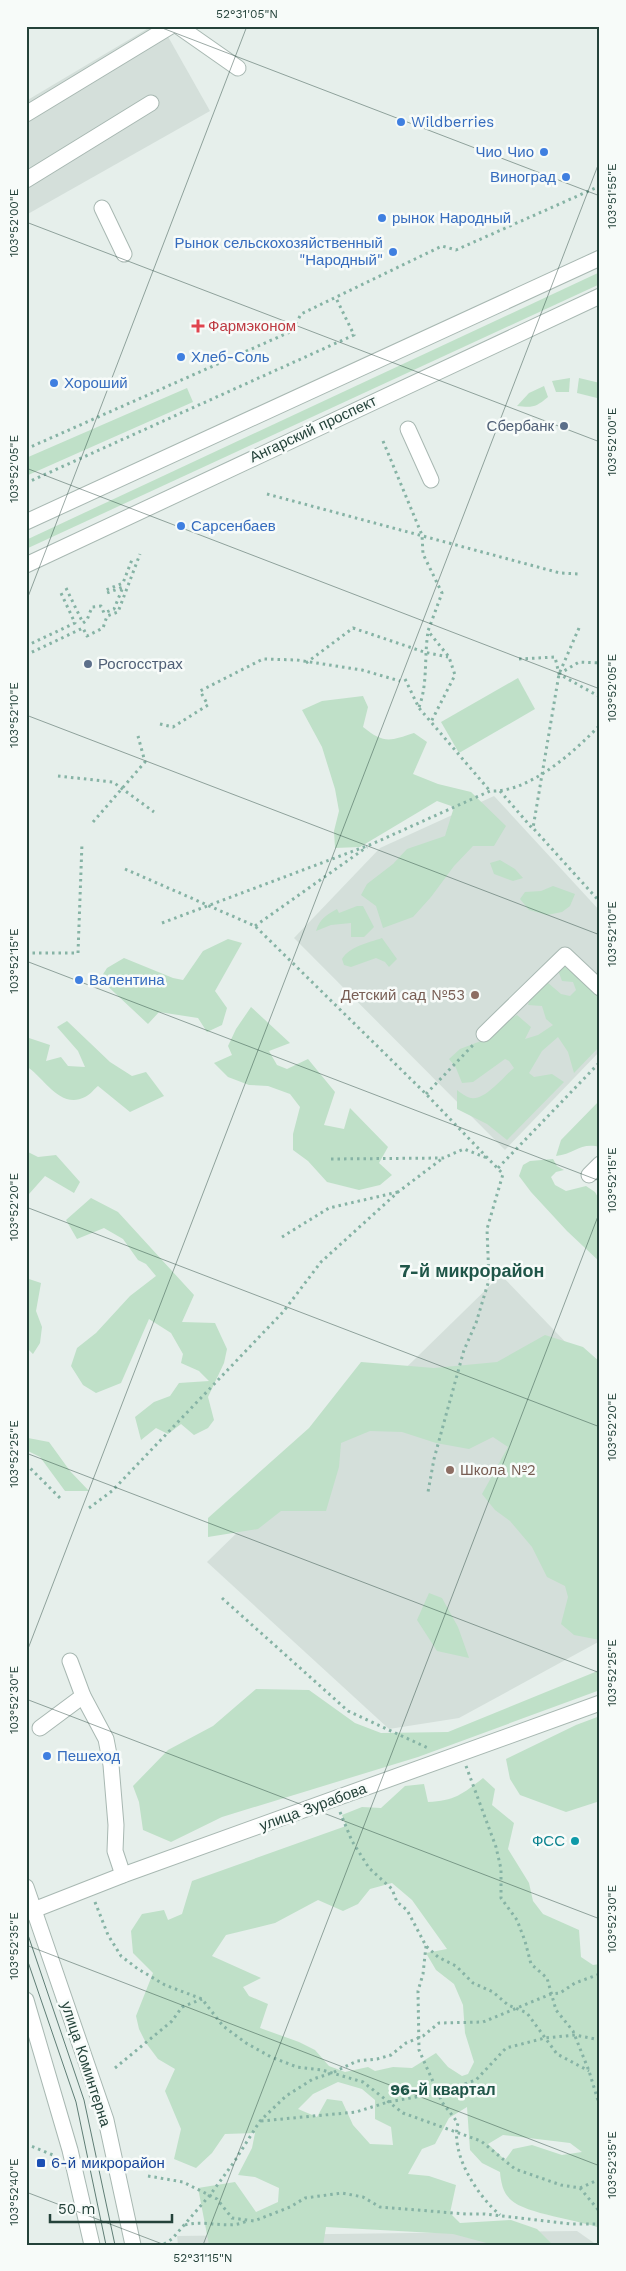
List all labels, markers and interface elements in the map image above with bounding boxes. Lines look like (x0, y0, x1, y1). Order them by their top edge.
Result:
text: 52°31'05"N (216, 7, 278, 21)
place label: Wildberries (411, 113, 494, 131)
marker: Wildberries (395, 116, 407, 128)
place label: Чио Чио (475, 143, 534, 161)
marker: Чио Чио (538, 146, 550, 158)
text: 103°51'55"E (605, 163, 619, 229)
place label: Виноград (490, 168, 556, 186)
marker: Виноград (560, 171, 572, 183)
text: 103°52'00"E (7, 188, 21, 257)
place label: рынок Народный (392, 209, 511, 227)
marker: рынок Народный (376, 212, 388, 224)
place label: Рынок сельскохозяйственный "Народный" (174, 234, 383, 269)
marker: Рынок сельскохозяйственный "Народный" (387, 246, 399, 258)
place label: Фармэконом (208, 317, 296, 335)
marker: Фармэконом (192, 320, 204, 332)
place label: Хлеб-Соль (191, 348, 270, 366)
marker: Хлеб-Соль (175, 351, 187, 363)
place label: Хороший (64, 374, 128, 392)
marker: Хороший (48, 377, 60, 389)
street label: Ангарский проспект (246, 392, 380, 466)
text: 103°52'00"E (605, 407, 619, 476)
place label: Сбербанк (487, 417, 554, 435)
marker: Сбербанк (558, 420, 570, 432)
text: 103°52'05"E (7, 435, 21, 503)
place label: Сарсенбаев (191, 517, 276, 535)
marker: Сарсенбаев (175, 520, 187, 532)
text: 103°52'05"E (605, 654, 619, 722)
place label: Росгосстрах (98, 655, 183, 673)
marker: Росгосстрах (82, 658, 94, 670)
text: 103°52'10"E (7, 682, 21, 748)
text: 103°52'10"E (605, 901, 619, 967)
text: 103°52'15"E (7, 928, 21, 994)
place label: Валентина (89, 971, 165, 989)
marker: Валентина (73, 974, 85, 986)
place label: Детский сад №53 (341, 986, 465, 1004)
marker: Детский сад №53 (469, 989, 481, 1001)
text: 103°52'15"E (605, 1147, 619, 1213)
text: 103°52'20"E (7, 1173, 21, 1241)
district label: 7-й микрорайон (400, 1260, 544, 1281)
text: 103°52'20"E (605, 1393, 619, 1461)
text: 103°52'25"E (7, 1420, 21, 1488)
place label: Школа №2 (460, 1461, 536, 1479)
marker: Школа №2 (444, 1464, 456, 1476)
text: 103°52'25"E (605, 1639, 619, 1707)
text: 103°52'30"E (7, 1666, 21, 1734)
place label: Пешеход (57, 1747, 121, 1765)
marker: Пешеход (41, 1750, 53, 1762)
street label: улица Зурабова (257, 1779, 370, 1835)
place label: ФСС (532, 1832, 565, 1850)
marker: ФСС (569, 1835, 581, 1847)
text: 103°52'30"E (605, 1885, 619, 1953)
text: 103°52'35"E (7, 1912, 21, 1980)
street label: улица Коминтерна (57, 1999, 115, 2129)
district label: 96-й квартал (390, 2080, 496, 2099)
text: 103°52'35"E (605, 2131, 619, 2199)
place label: 6-й микрорайон (51, 2154, 165, 2172)
marker: 6-й микрорайон (35, 2157, 47, 2169)
text: 103°52'40"E (7, 2158, 21, 2226)
scale bar (50, 2191, 172, 2223)
text: 50 m (58, 2200, 95, 2218)
text: 52°31'15"N (173, 2251, 233, 2265)

